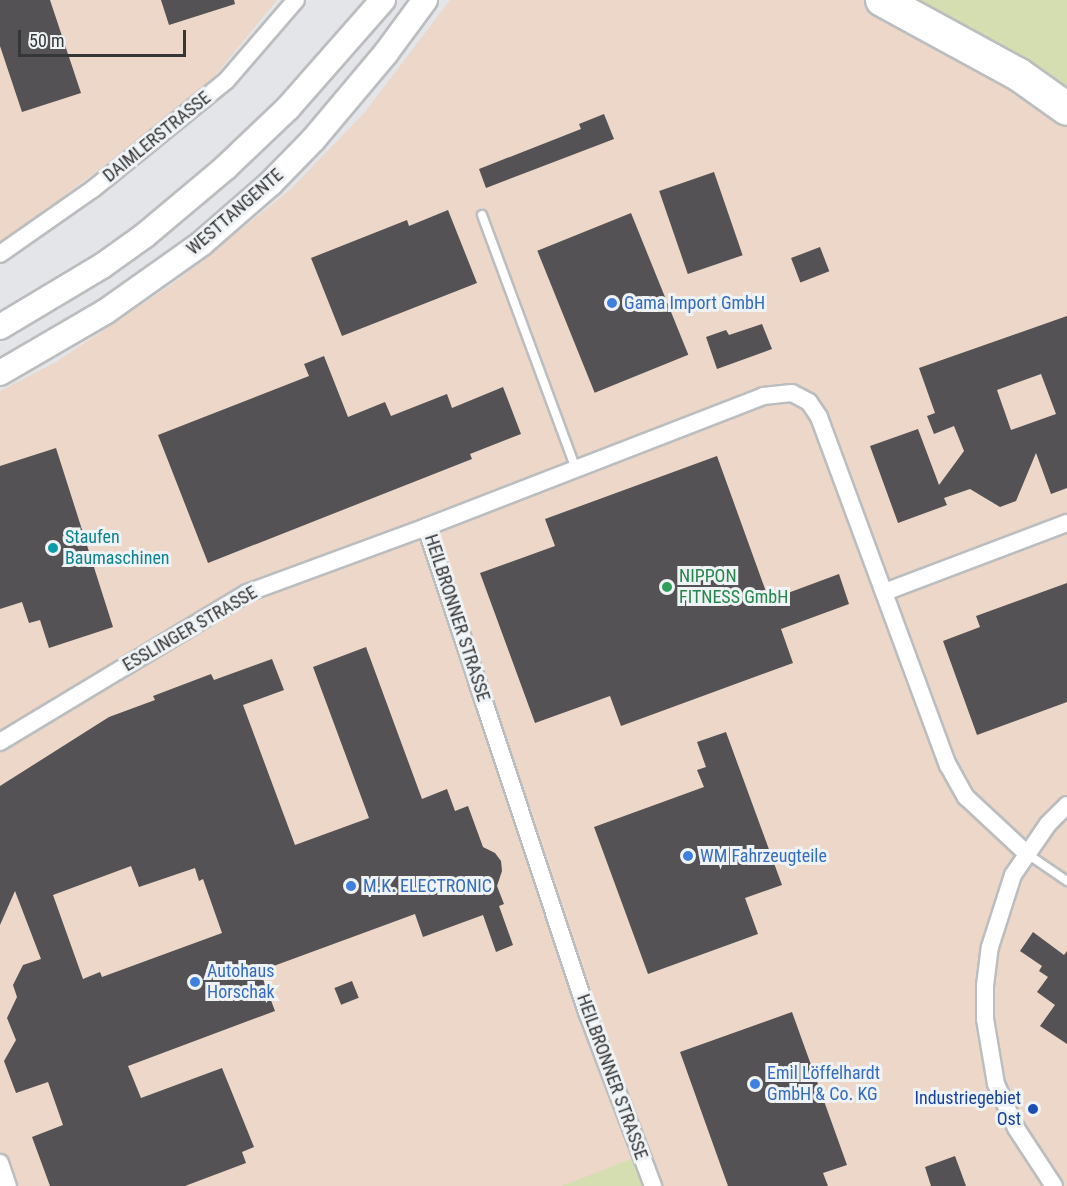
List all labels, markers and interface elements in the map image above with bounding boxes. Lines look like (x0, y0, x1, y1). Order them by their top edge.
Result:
scale bar (21, 18, 189, 56)
text: 50 m (29, 30, 64, 51)
street label: DAIMLERSTRASSE (99, 87, 215, 187)
street label: WESTTANGENTE (182, 164, 288, 260)
place label: Gama Import GmbH (624, 292, 765, 314)
marker: Gama Import GmbH (605, 296, 619, 310)
place label: Staufen Baumaschinen (65, 527, 170, 570)
street label: HEILBRONNER STRASSE (420, 532, 494, 704)
marker: Staufen Baumaschinen (46, 541, 60, 555)
place label: NIPPON FITNESS GmbH (679, 566, 788, 608)
marker: NIPPON FITNESS GmbH (660, 580, 674, 594)
street label: ESSLINGER STRASSE (119, 582, 261, 676)
place label: WM Fahrzeugteile (700, 845, 827, 867)
marker: WM Fahrzeugteile (681, 849, 695, 863)
place label: M.K. ELECTRONIC (363, 875, 492, 897)
marker: M.K. ELECTRONIC (344, 879, 358, 893)
place label: Autohaus Horschak (207, 961, 275, 1004)
marker: Autohaus Horschak (188, 975, 202, 989)
street label: HEILBRONNER STRASSE (572, 991, 652, 1163)
place label: Emil Löffelhardt GmbH & Co. KG (767, 1063, 880, 1106)
marker: Emil Löffelhardt GmbH & Co. KG (748, 1077, 762, 1091)
place label: Industriegebiet Ost (914, 1088, 1021, 1130)
marker: Industriegebiet Ost (1026, 1102, 1040, 1116)

